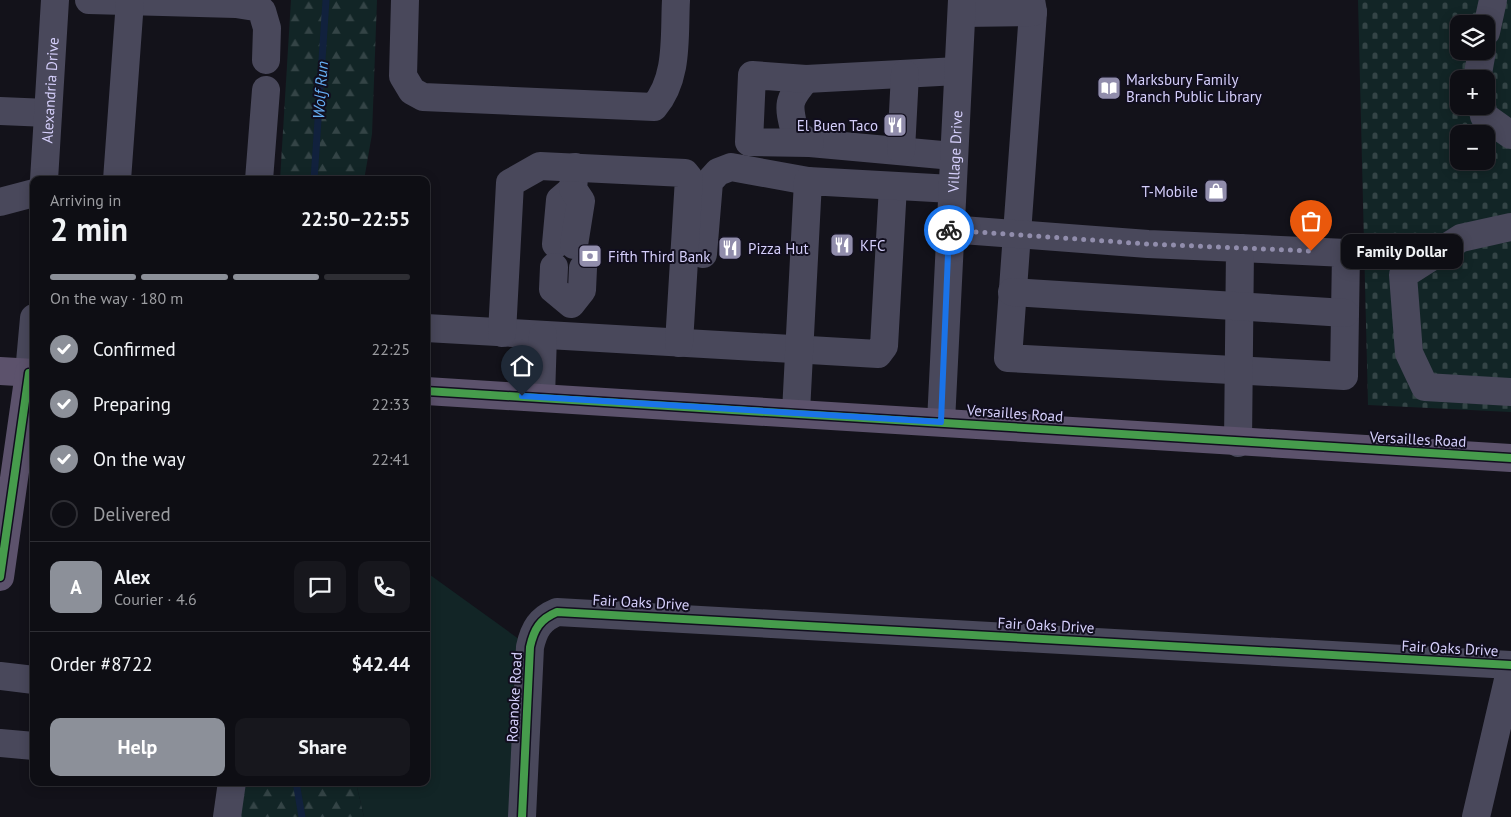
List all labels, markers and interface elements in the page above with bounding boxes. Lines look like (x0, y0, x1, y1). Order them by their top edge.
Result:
map controls (1450, 15, 1495, 170)
button: layers (1450, 15, 1495, 60)
street label: Alexandria Drive (37, 37, 62, 144)
water label: Wolf Run (308, 60, 332, 120)
place label: Marksbury Family Branch Public Library (1126, 70, 1262, 106)
button: + (1450, 70, 1495, 115)
library icon: Marksbury Family Branch Public Library (1096, 75, 1122, 101)
street label: Village Drive (943, 110, 966, 194)
restaurant icon: El Buen Taco (882, 112, 908, 138)
place label: El Buen Taco (797, 116, 878, 135)
button: − (1450, 125, 1495, 170)
shop icon: T-Mobile (1203, 178, 1229, 204)
place label: T-Mobile (1142, 182, 1198, 201)
text: Arriving in (50, 190, 121, 210)
pin (1290, 200, 1332, 251)
courier (924, 205, 974, 255)
text: 22:50–22:55 (301, 207, 410, 231)
icon: bag (1297, 207, 1325, 235)
text: 2 min (50, 208, 128, 250)
icon: bike (935, 216, 963, 244)
restaurant icon: KFC (829, 232, 855, 258)
callout: Family Dollar (1341, 234, 1464, 268)
restaurant icon: Pizza Hut (717, 235, 743, 261)
place label: KFC (860, 236, 885, 255)
place label: Pizza Hut (748, 239, 809, 258)
text: Family Dollar (1357, 241, 1447, 261)
bank icon: Fifth Third Bank (577, 243, 603, 269)
place label: Fifth Third Bank (608, 247, 711, 266)
text: On the way · 180 m (50, 288, 183, 308)
icon: check (50, 335, 78, 363)
text: Confirmed (93, 337, 176, 361)
text: 22:25 (372, 339, 410, 359)
pin (501, 345, 543, 396)
icon: home (508, 352, 536, 380)
icon: check (50, 390, 78, 418)
text: Preparing (93, 392, 171, 416)
text: 22:33 (372, 394, 410, 414)
street label: Versailles Road (965, 400, 1064, 426)
street label: Versailles Road (1368, 427, 1467, 451)
icon: check (50, 445, 78, 473)
text: On the way (93, 447, 185, 471)
text: 22:41 (372, 449, 410, 469)
text: Delivered (93, 502, 171, 526)
button: chat (294, 561, 346, 613)
button: phone (358, 561, 410, 613)
text: Alex (114, 565, 150, 589)
text: A (70, 575, 82, 599)
text: Courier · 4.6 (114, 589, 197, 609)
street label: Fair Oaks Drive (592, 590, 690, 614)
street label: Fair Oaks Drive (997, 613, 1095, 637)
street label: Fair Oaks Drive (1401, 636, 1499, 660)
street label: Roanoke Road (502, 651, 526, 743)
text: Order #8722 (50, 652, 153, 676)
text: $42.44 (351, 652, 410, 676)
button: Help (50, 718, 225, 776)
button: Share (235, 718, 410, 776)

